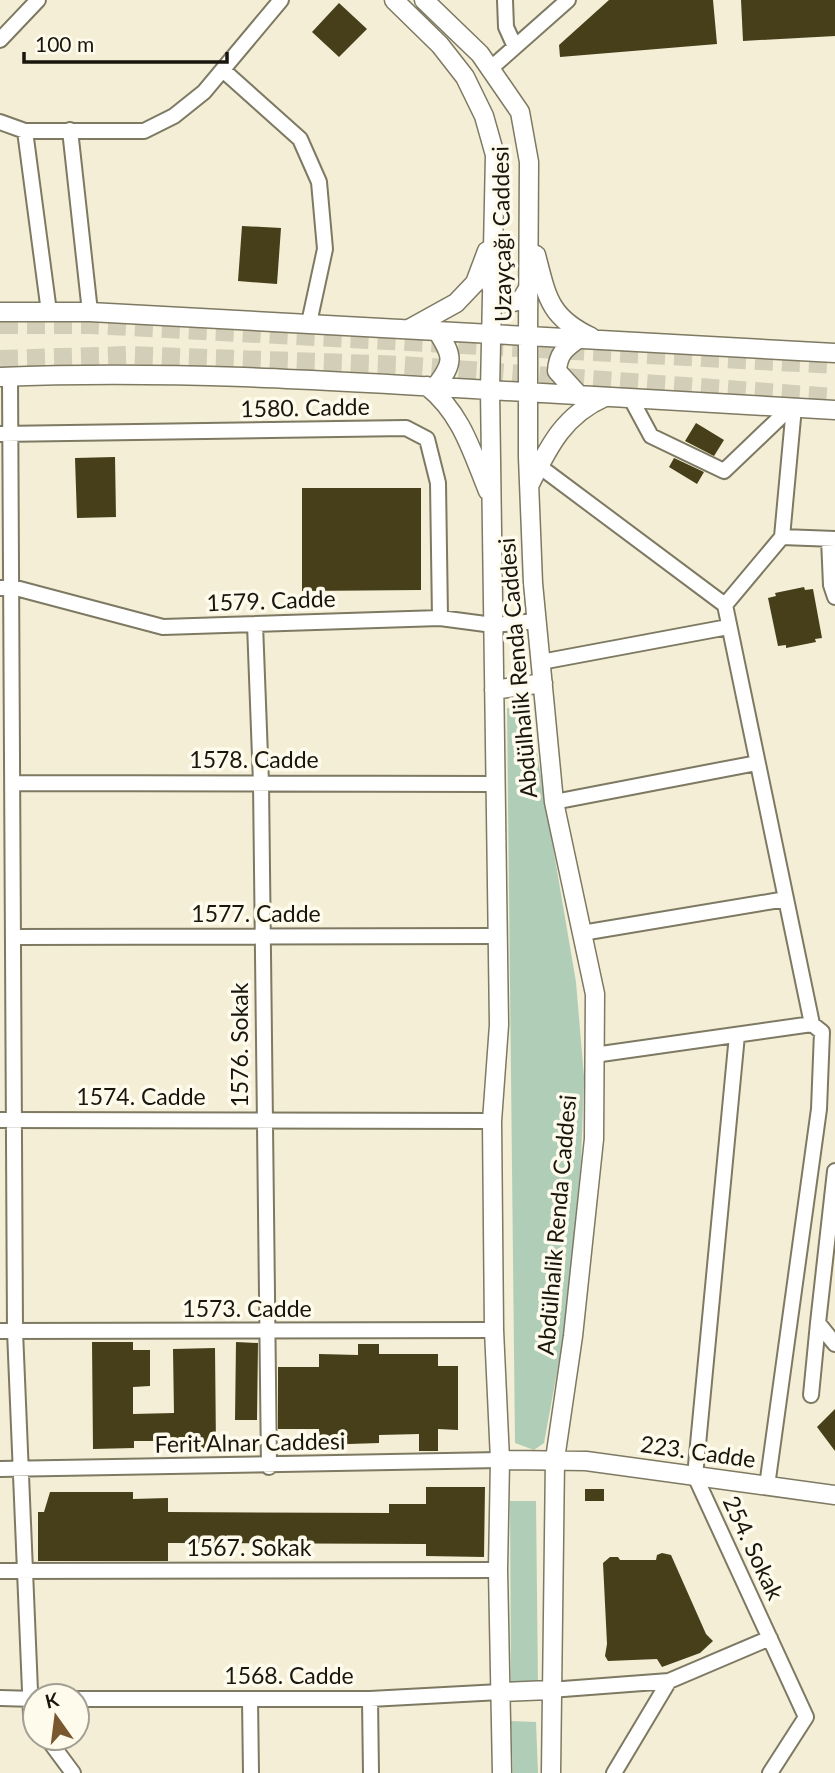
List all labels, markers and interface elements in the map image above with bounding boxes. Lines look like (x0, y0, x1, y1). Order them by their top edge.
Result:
scale bar (24, 21, 228, 65)
text: 100 m (35, 31, 94, 56)
street label: Uzayçağı Caddesi (485, 146, 517, 322)
street label: 1580. Cadde (240, 392, 370, 422)
street label: Abdülhalik Renda Caddesi (492, 537, 542, 799)
street label: 1579. Cadde (206, 584, 336, 616)
street label: 1578. Cadde (189, 745, 319, 773)
street label: 1577. Cadde (191, 899, 321, 927)
street label: 1576. Sokak (225, 982, 253, 1107)
street label: 1574. Cadde (76, 1082, 206, 1110)
street label: Abdülhalik Renda Caddesi (531, 1094, 581, 1356)
street label: 1573. Cadde (182, 1294, 312, 1322)
street label: Ferit Alnar Caddesi (154, 1426, 346, 1458)
street label: 223. Cadde (639, 1429, 758, 1473)
street label: 254. Sokak (718, 1491, 790, 1604)
street label: 1567. Sokak (187, 1533, 312, 1561)
street label: 1568. Cadde (224, 1661, 354, 1689)
north arrow (21, 1682, 91, 1752)
text: K (43, 1687, 62, 1713)

